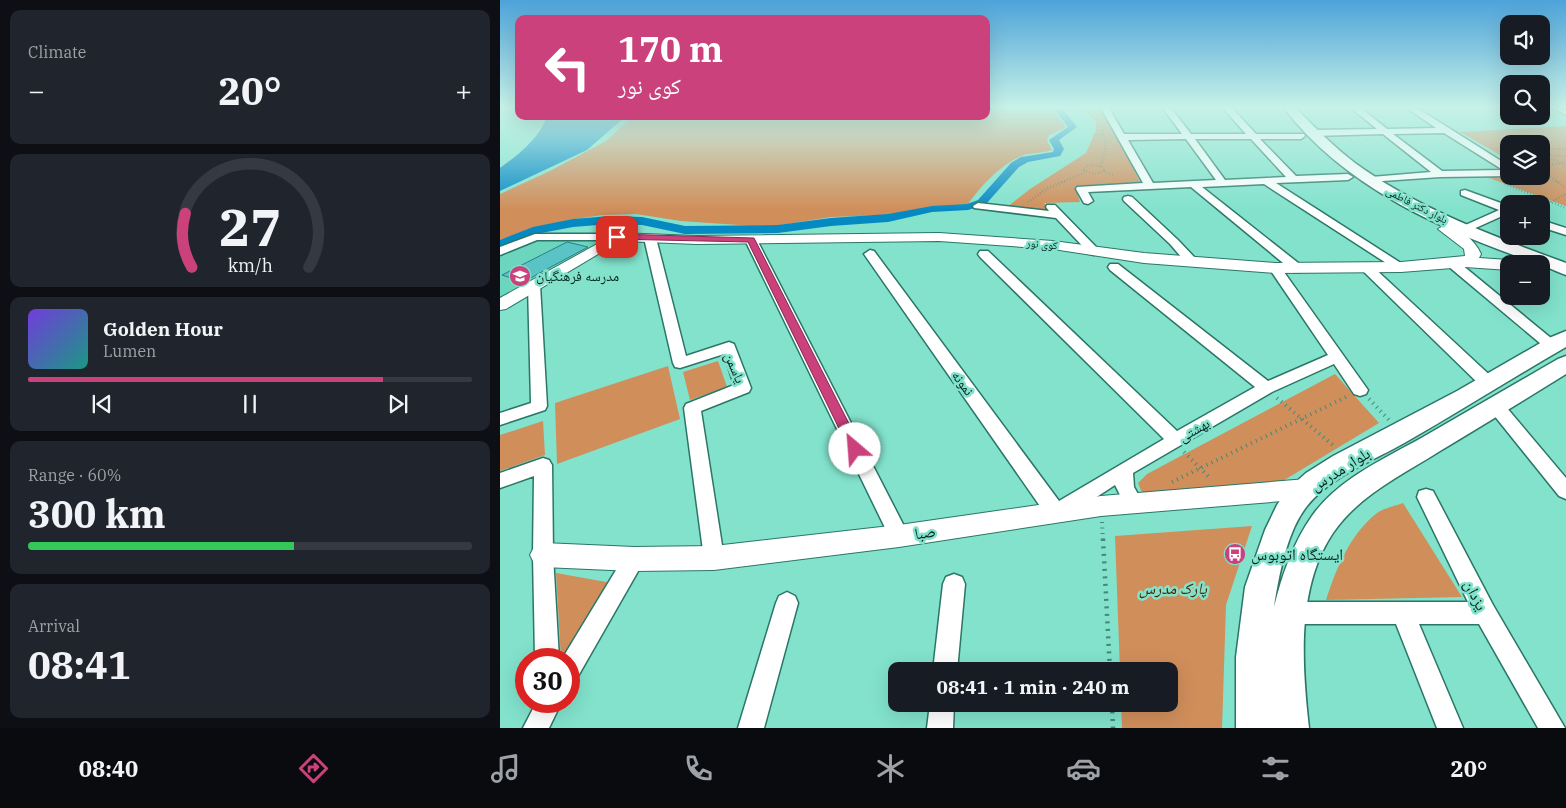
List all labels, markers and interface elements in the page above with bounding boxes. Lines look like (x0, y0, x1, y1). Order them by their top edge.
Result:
map controls (1500, 15, 1550, 305)
button: sound (1500, 15, 1550, 65)
text: 170 m (618, 26, 723, 72)
icon: left (535, 35, 600, 100)
text: Climate (28, 42, 86, 62)
text: 20° (218, 66, 282, 115)
text: کوی نور (618, 71, 681, 100)
text: − (28, 72, 45, 109)
text: + (455, 72, 472, 109)
button: search (1500, 75, 1550, 125)
button: layers (1500, 135, 1550, 185)
street label: بلوار دکتر فاطمی (1384, 184, 1450, 226)
text: 27 (219, 193, 281, 260)
button: + (1500, 195, 1550, 245)
pin (596, 216, 638, 258)
icon: arrive (603, 223, 631, 251)
street label: کوی نور (1025, 236, 1059, 252)
text: km/h (227, 254, 273, 277)
button: − (1500, 255, 1550, 305)
school or university icon: مدرسه فرهنگیان (508, 264, 532, 288)
place label: مدرسه فرهنگیان (536, 267, 619, 285)
text: Golden Hour (103, 317, 223, 341)
text: Lumen (103, 341, 156, 361)
street label: یاسمن (721, 350, 750, 386)
street label: نمونه (948, 367, 978, 399)
icon: previous (88, 390, 116, 418)
icon: pause (236, 390, 264, 418)
icon: next (384, 390, 412, 418)
street label: بهشتی (1175, 414, 1213, 446)
position arrow (828, 422, 880, 474)
street label: بلوار مدرس (1306, 443, 1374, 496)
text: Range · 60% (28, 465, 121, 485)
text: 300 km (28, 489, 166, 538)
street label: صبا (913, 520, 937, 544)
bus stop icon: ایستگاه اتوبوس (1223, 542, 1247, 566)
place label: ایستگاه اتوبوس (1251, 544, 1343, 565)
street label: یزدان (1459, 576, 1492, 614)
park label: پارک مدرس (1139, 578, 1207, 599)
text: Arrival (28, 616, 80, 636)
text: 08:41 (28, 640, 131, 689)
speed limit sign: 30 (515, 648, 580, 713)
text: 08:41 · 1 min · 240 m (937, 675, 1129, 699)
icon: directions (296, 751, 331, 786)
icon: music (488, 751, 523, 786)
icon: phone (681, 751, 716, 786)
icon: climate (873, 751, 908, 786)
icon: car (1066, 751, 1101, 786)
icon: filters (1258, 751, 1293, 786)
text: 08:40 (79, 754, 138, 783)
text: 20° (1450, 754, 1487, 783)

